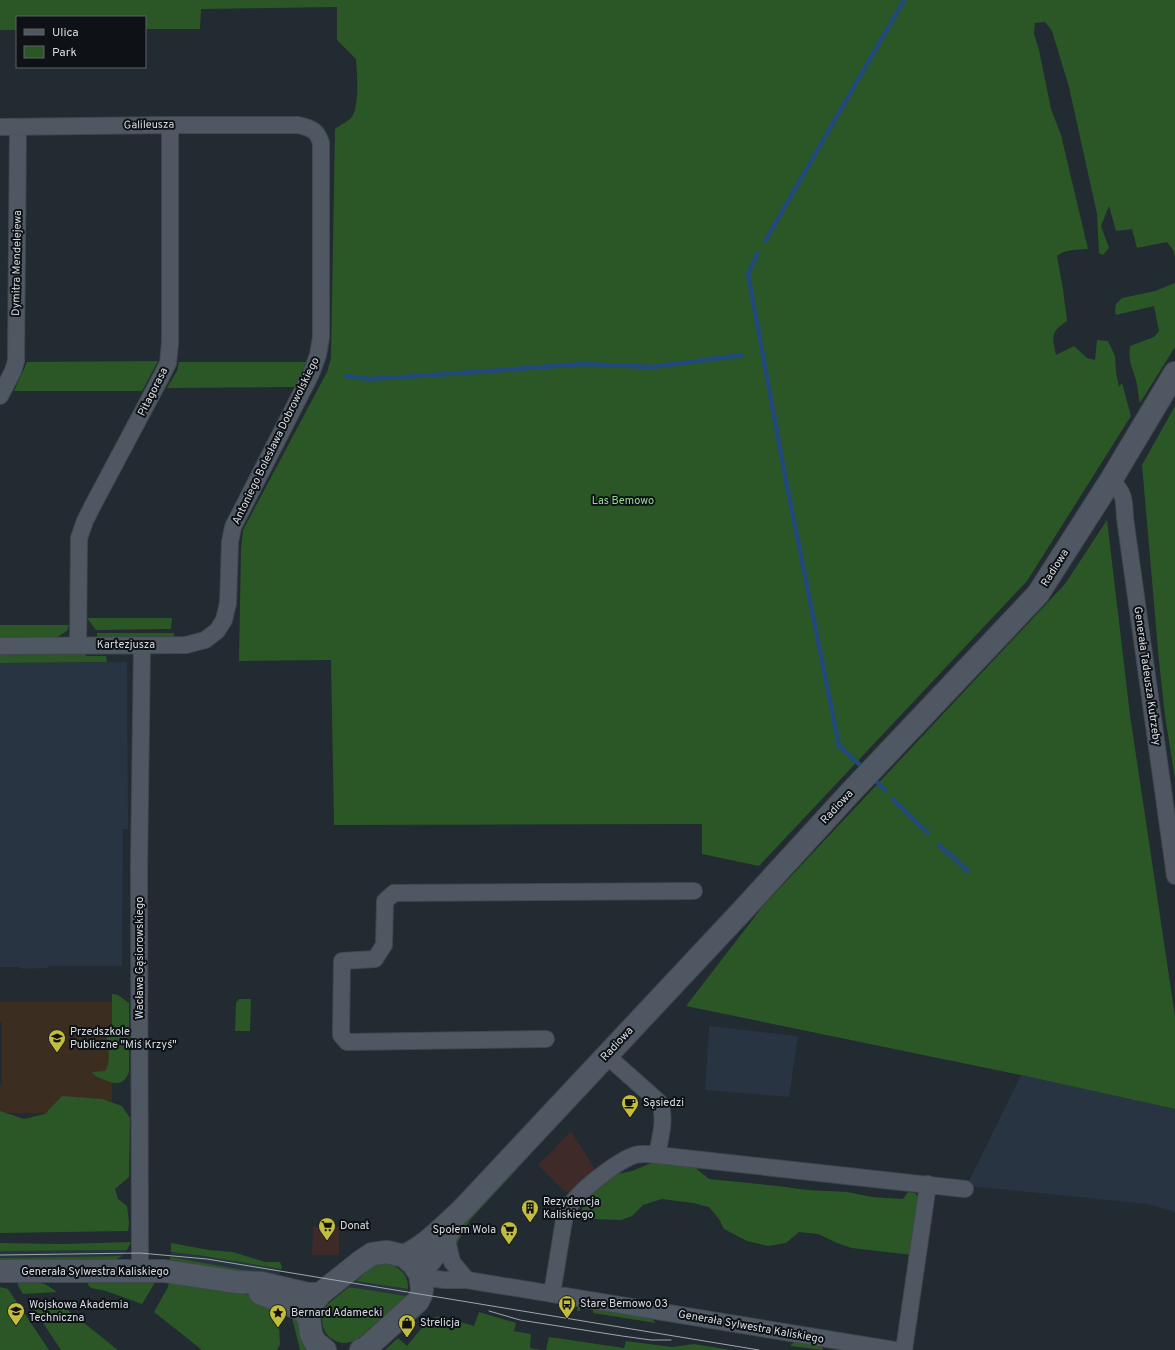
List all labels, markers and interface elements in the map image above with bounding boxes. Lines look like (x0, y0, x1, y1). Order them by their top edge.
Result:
legend (16, 16, 146, 68)
text: Ulica (52, 25, 79, 41)
text: Park (52, 45, 77, 61)
street label: Galileusza (124, 118, 175, 132)
street label: Dymitra Mendelejewa (9, 210, 25, 316)
street label: Antoniego Bolesława Dobrowolskiego (229, 355, 323, 527)
street label: Pitagorasa (135, 365, 171, 419)
park label: Las Bemowo (592, 494, 654, 508)
street label: Radiowa (1038, 546, 1072, 589)
street label: Generała Tadeusza Kutrzeby (1130, 606, 1164, 747)
street label: Kartezjusza (97, 638, 155, 652)
street label: Radiowa (818, 787, 856, 827)
street label: Wacława Gąsiorowskiego (133, 897, 147, 1019)
street label: Radiowa (598, 1024, 636, 1064)
place label: Przedszkole Publiczne "Miś Krzyś" (70, 1025, 177, 1052)
school or university icon: Przedszkole Publiczne "Miś Krzyś" (47, 1028, 67, 1053)
cafe icon: Sąsiedzi (620, 1093, 640, 1118)
place label: Sąsiedzi (643, 1096, 684, 1110)
place label: Rezydencja Kaliskiego (543, 1195, 600, 1222)
building icon: Rezydencja Kaliskiego (520, 1198, 540, 1223)
supermarket icon: Donat (317, 1216, 337, 1241)
place label: Donat (340, 1219, 370, 1233)
supermarket icon: Społem Wola (499, 1220, 519, 1245)
place label: Społem Wola (432, 1223, 496, 1237)
street label: Generała Sylwestra Kaliskiego (21, 1265, 169, 1279)
bus stop icon: Stare Bemowo 03 (557, 1294, 577, 1319)
place label: Stare Bemowo 03 (580, 1297, 668, 1311)
place label: Wojskowa Akademia Techniczna (29, 1298, 129, 1325)
school or university icon: Wojskowa Akademia Techniczna (6, 1301, 26, 1326)
place icon: Bernard Adamecki (268, 1303, 288, 1328)
place label: Bernard Adamecki (291, 1306, 382, 1320)
street label: Generała Sylwestra Kaliskiego (677, 1307, 825, 1347)
shop icon: Strelicja (397, 1313, 417, 1338)
place label: Strelicja (420, 1316, 460, 1330)

